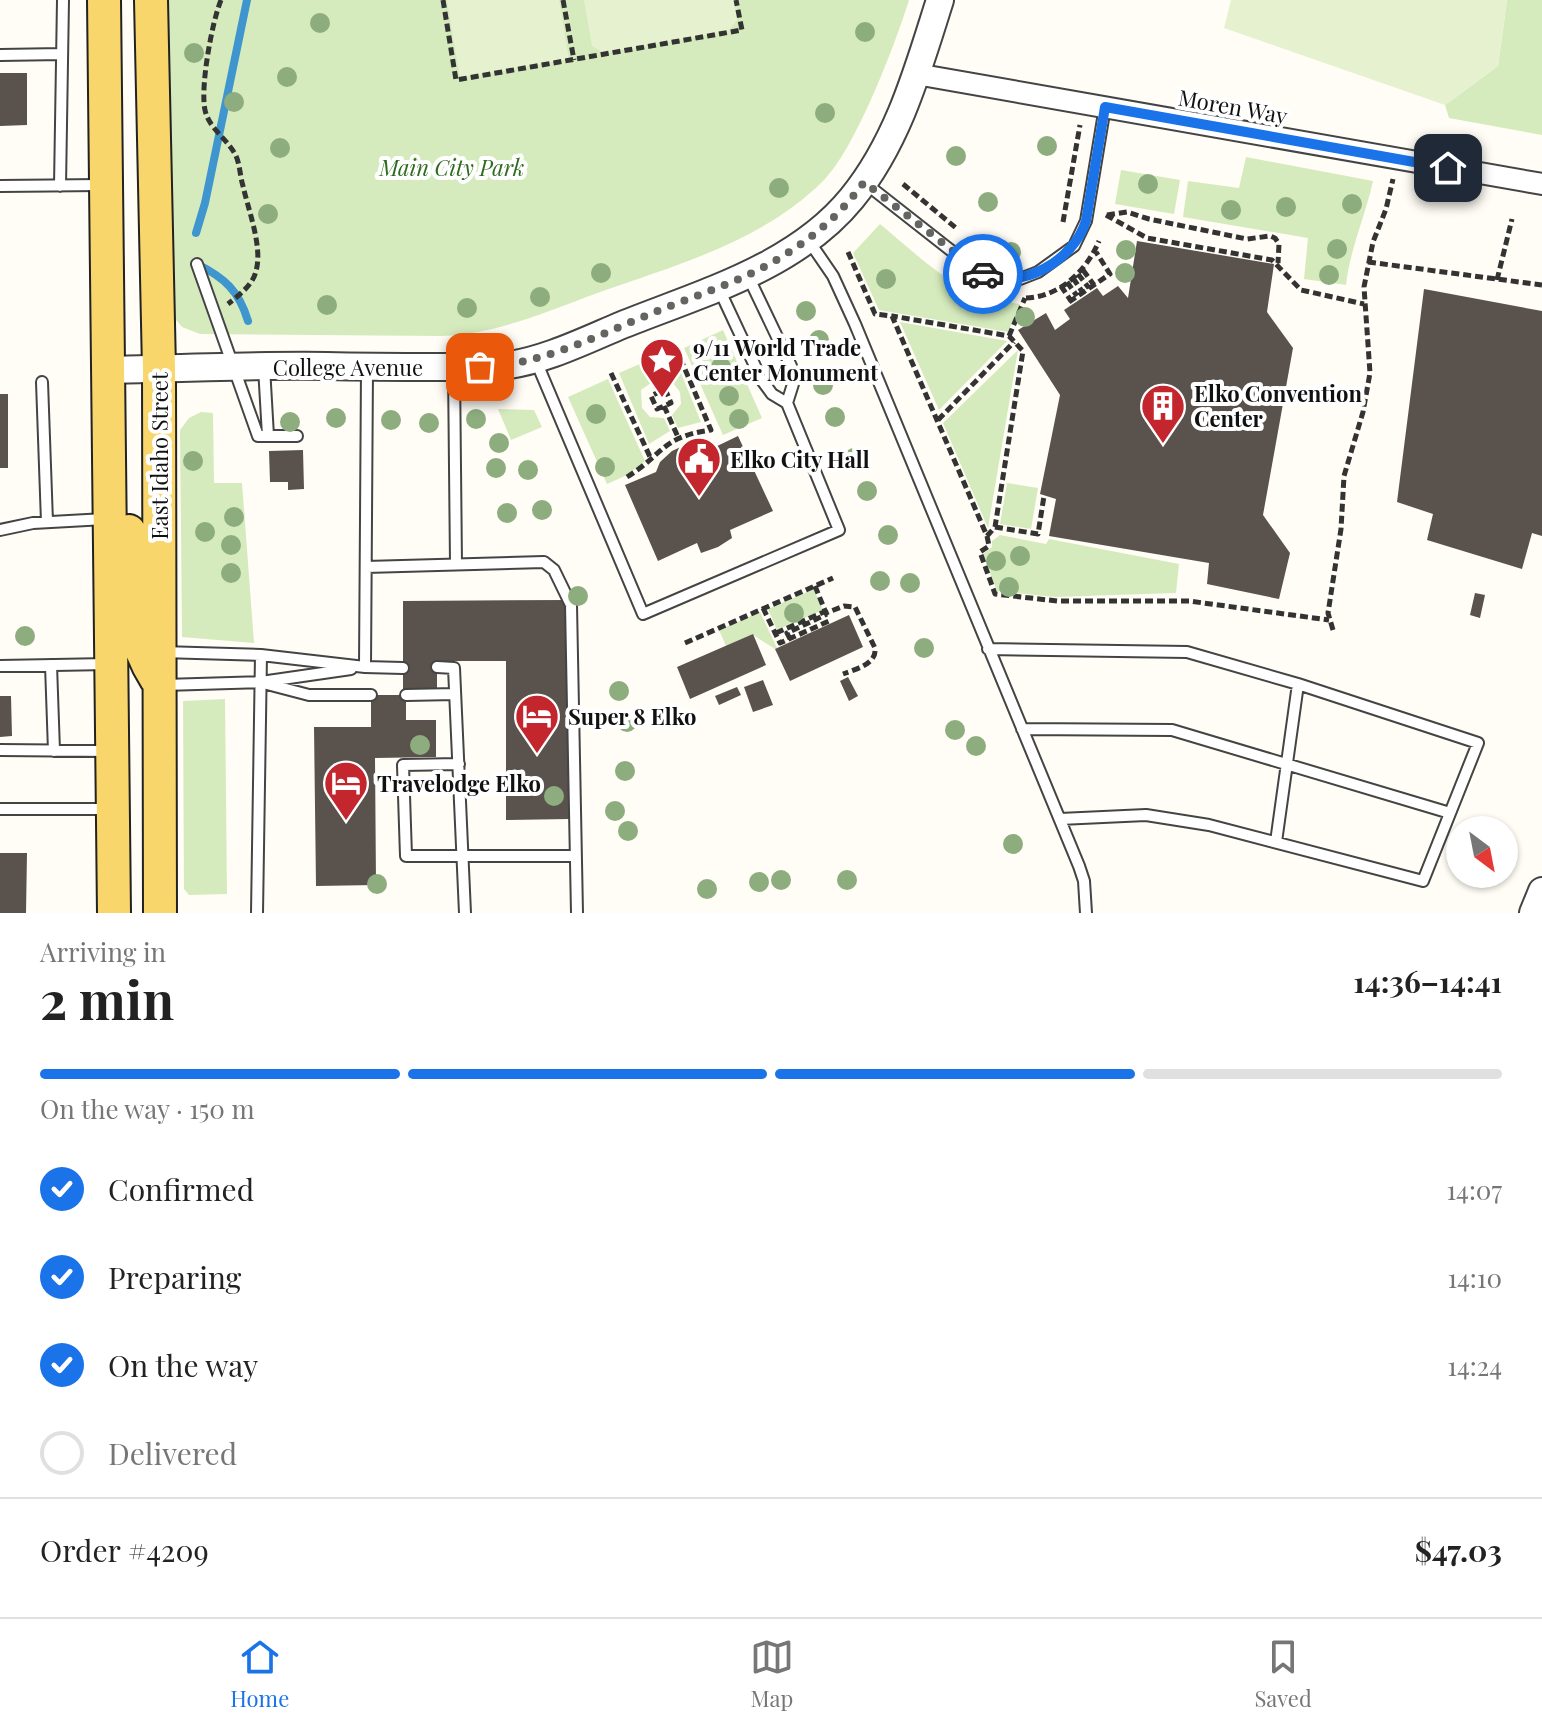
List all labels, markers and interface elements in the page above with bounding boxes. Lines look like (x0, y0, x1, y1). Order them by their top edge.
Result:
street label: Moren Way (1176, 82, 1290, 130)
pin (1414, 134, 1482, 202)
icon: home (1426, 146, 1470, 190)
park label: Main City Park (379, 152, 524, 182)
courier (943, 234, 1023, 314)
icon: car (961, 252, 1005, 296)
place label: 9/11 World Trade Center Monument (693, 332, 878, 387)
pin (446, 333, 514, 401)
place icon: 9/11 World Trade Center Monument (638, 336, 686, 399)
icon: bag (458, 345, 502, 389)
street label: College Avenue (273, 352, 423, 382)
street label: East Idaho Street (144, 371, 174, 540)
place label: Elko Convention Center (1194, 378, 1362, 433)
building icon: Elko Convention Center (1139, 382, 1187, 445)
public building icon: Elko City Hall (675, 435, 723, 498)
place label: Elko City Hall (730, 444, 870, 474)
hotel icon: Super 8 Elko (513, 692, 561, 755)
place label: Super 8 Elko (568, 701, 696, 731)
hotel icon: Travelodge Elko (322, 759, 370, 822)
place label: Travelodge Elko (377, 768, 541, 798)
north arrow (1446, 816, 1518, 888)
map controls (1446, 816, 1518, 888)
text: Arriving in (40, 934, 166, 969)
text: 14:36–14:41 (1353, 961, 1502, 1001)
text: 2 min (40, 964, 174, 1033)
text: On the way · 150 m (40, 1091, 255, 1126)
icon: check (40, 1167, 84, 1211)
text: Confirmed (108, 1169, 254, 1209)
text: 14:07 (1446, 1172, 1502, 1207)
icon: check (40, 1255, 84, 1299)
text: Preparing (108, 1257, 241, 1297)
text: 14:10 (1447, 1260, 1502, 1295)
icon: check (40, 1343, 84, 1387)
text: On the way (108, 1345, 258, 1385)
text: 14:24 (1447, 1348, 1502, 1383)
text: Delivered (108, 1433, 237, 1473)
text: Order #4209 (40, 1530, 209, 1570)
text: $47.03 (1415, 1530, 1502, 1570)
tab: Home (230, 1635, 289, 1713)
tab: Map (750, 1635, 794, 1713)
tab: Saved (1254, 1635, 1312, 1713)

